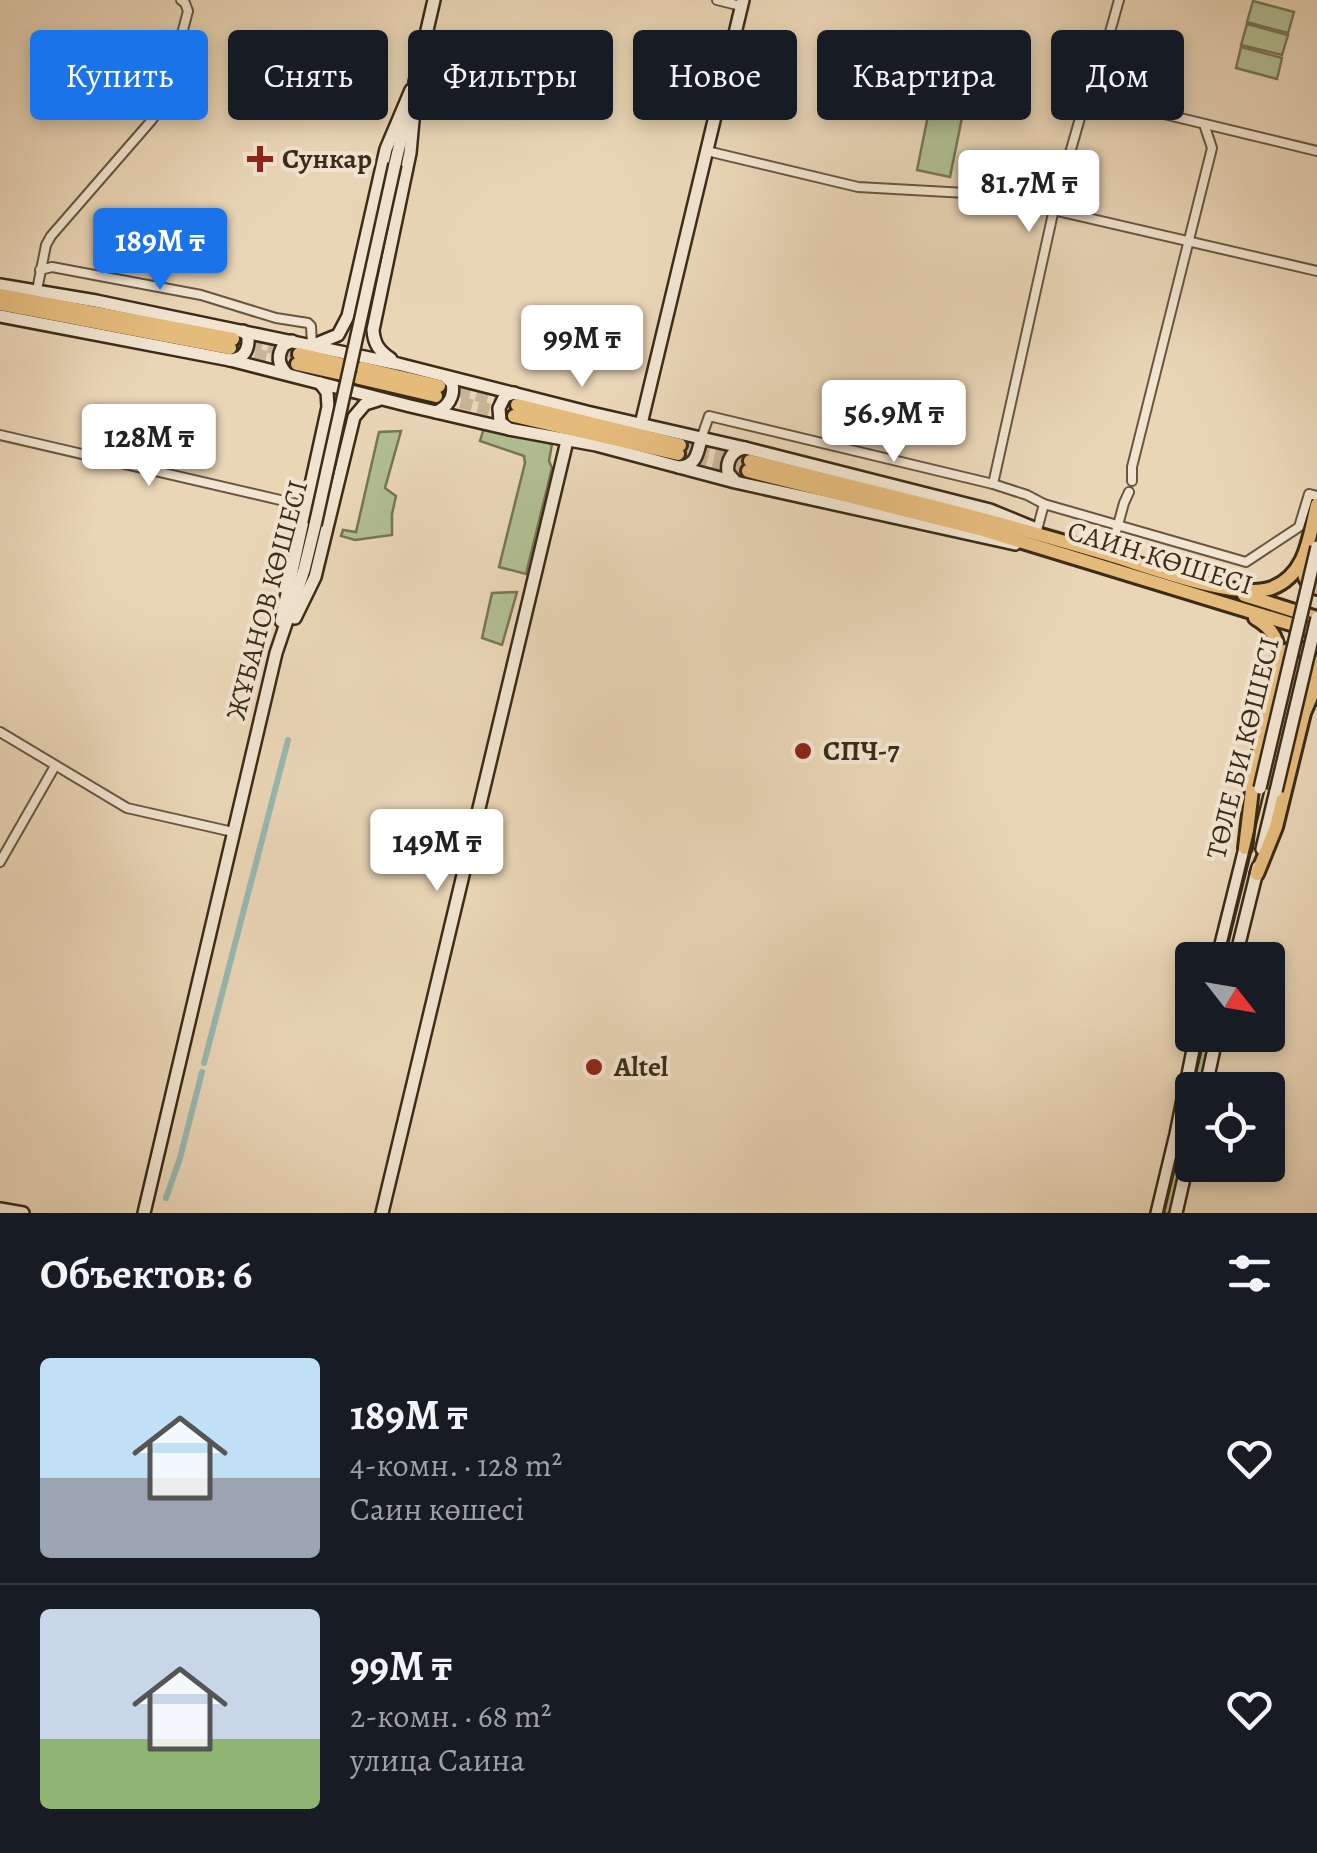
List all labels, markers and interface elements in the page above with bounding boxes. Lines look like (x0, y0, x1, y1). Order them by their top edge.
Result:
chip: Купить (30, 30, 208, 120)
chip: Снять (228, 30, 388, 120)
chip: Фильтры (408, 30, 613, 120)
chip: Новое (633, 30, 797, 120)
chip: Квартира (817, 30, 1031, 120)
chip: Дом (1051, 30, 1184, 120)
place label: Сункар (282, 140, 372, 178)
marker: Сункар (247, 146, 273, 172)
pin: 81.7M ₸ (937, 150, 1121, 235)
text: 81.7M ₸ (980, 160, 1078, 204)
pin: 189M ₸ (79, 208, 241, 293)
text: 189M ₸ (115, 218, 205, 262)
pin: 99M ₸ (512, 305, 652, 390)
text: 99M ₸ (543, 315, 621, 359)
pin: 56.9M ₸ (802, 380, 986, 465)
text: 56.9M ₸ (844, 390, 944, 434)
pin: 128M ₸ (68, 404, 230, 489)
text: 128M ₸ (104, 414, 194, 458)
street label: ЖҰБАНОВ КӨШЕСІ (217, 476, 317, 724)
street label: САИН КӨШЕСІ (1063, 512, 1257, 604)
street label: ТӨЛЕ БИ КӨШЕСІ (1197, 633, 1289, 863)
place label: СПЧ-7 (823, 732, 899, 770)
marker: СПЧ-7 (792, 740, 814, 762)
pin: 149M ₸ (356, 809, 518, 894)
text: 149M ₸ (392, 819, 482, 863)
north arrow (1175, 942, 1285, 1052)
map controls (1175, 942, 1285, 1182)
place label: Altel (613, 1048, 669, 1086)
marker: Altel (583, 1056, 605, 1078)
button: locate (1175, 1072, 1285, 1182)
text: Объектов: 6 (40, 1245, 252, 1302)
icon: filters (1222, 1246, 1277, 1301)
text: 189M ₸ (350, 1386, 468, 1443)
icon: home (120, 1398, 240, 1518)
icon: heart (1222, 1431, 1277, 1486)
text: 4-комн. · 128 m² (350, 1443, 562, 1487)
text: Саин көшесі (350, 1487, 524, 1531)
text: 99M ₸ (350, 1637, 452, 1694)
icon: home (120, 1649, 240, 1769)
icon: heart (1222, 1682, 1277, 1737)
text: 2-комн. · 68 m² (350, 1694, 552, 1738)
text: улица Саина (350, 1738, 525, 1782)

